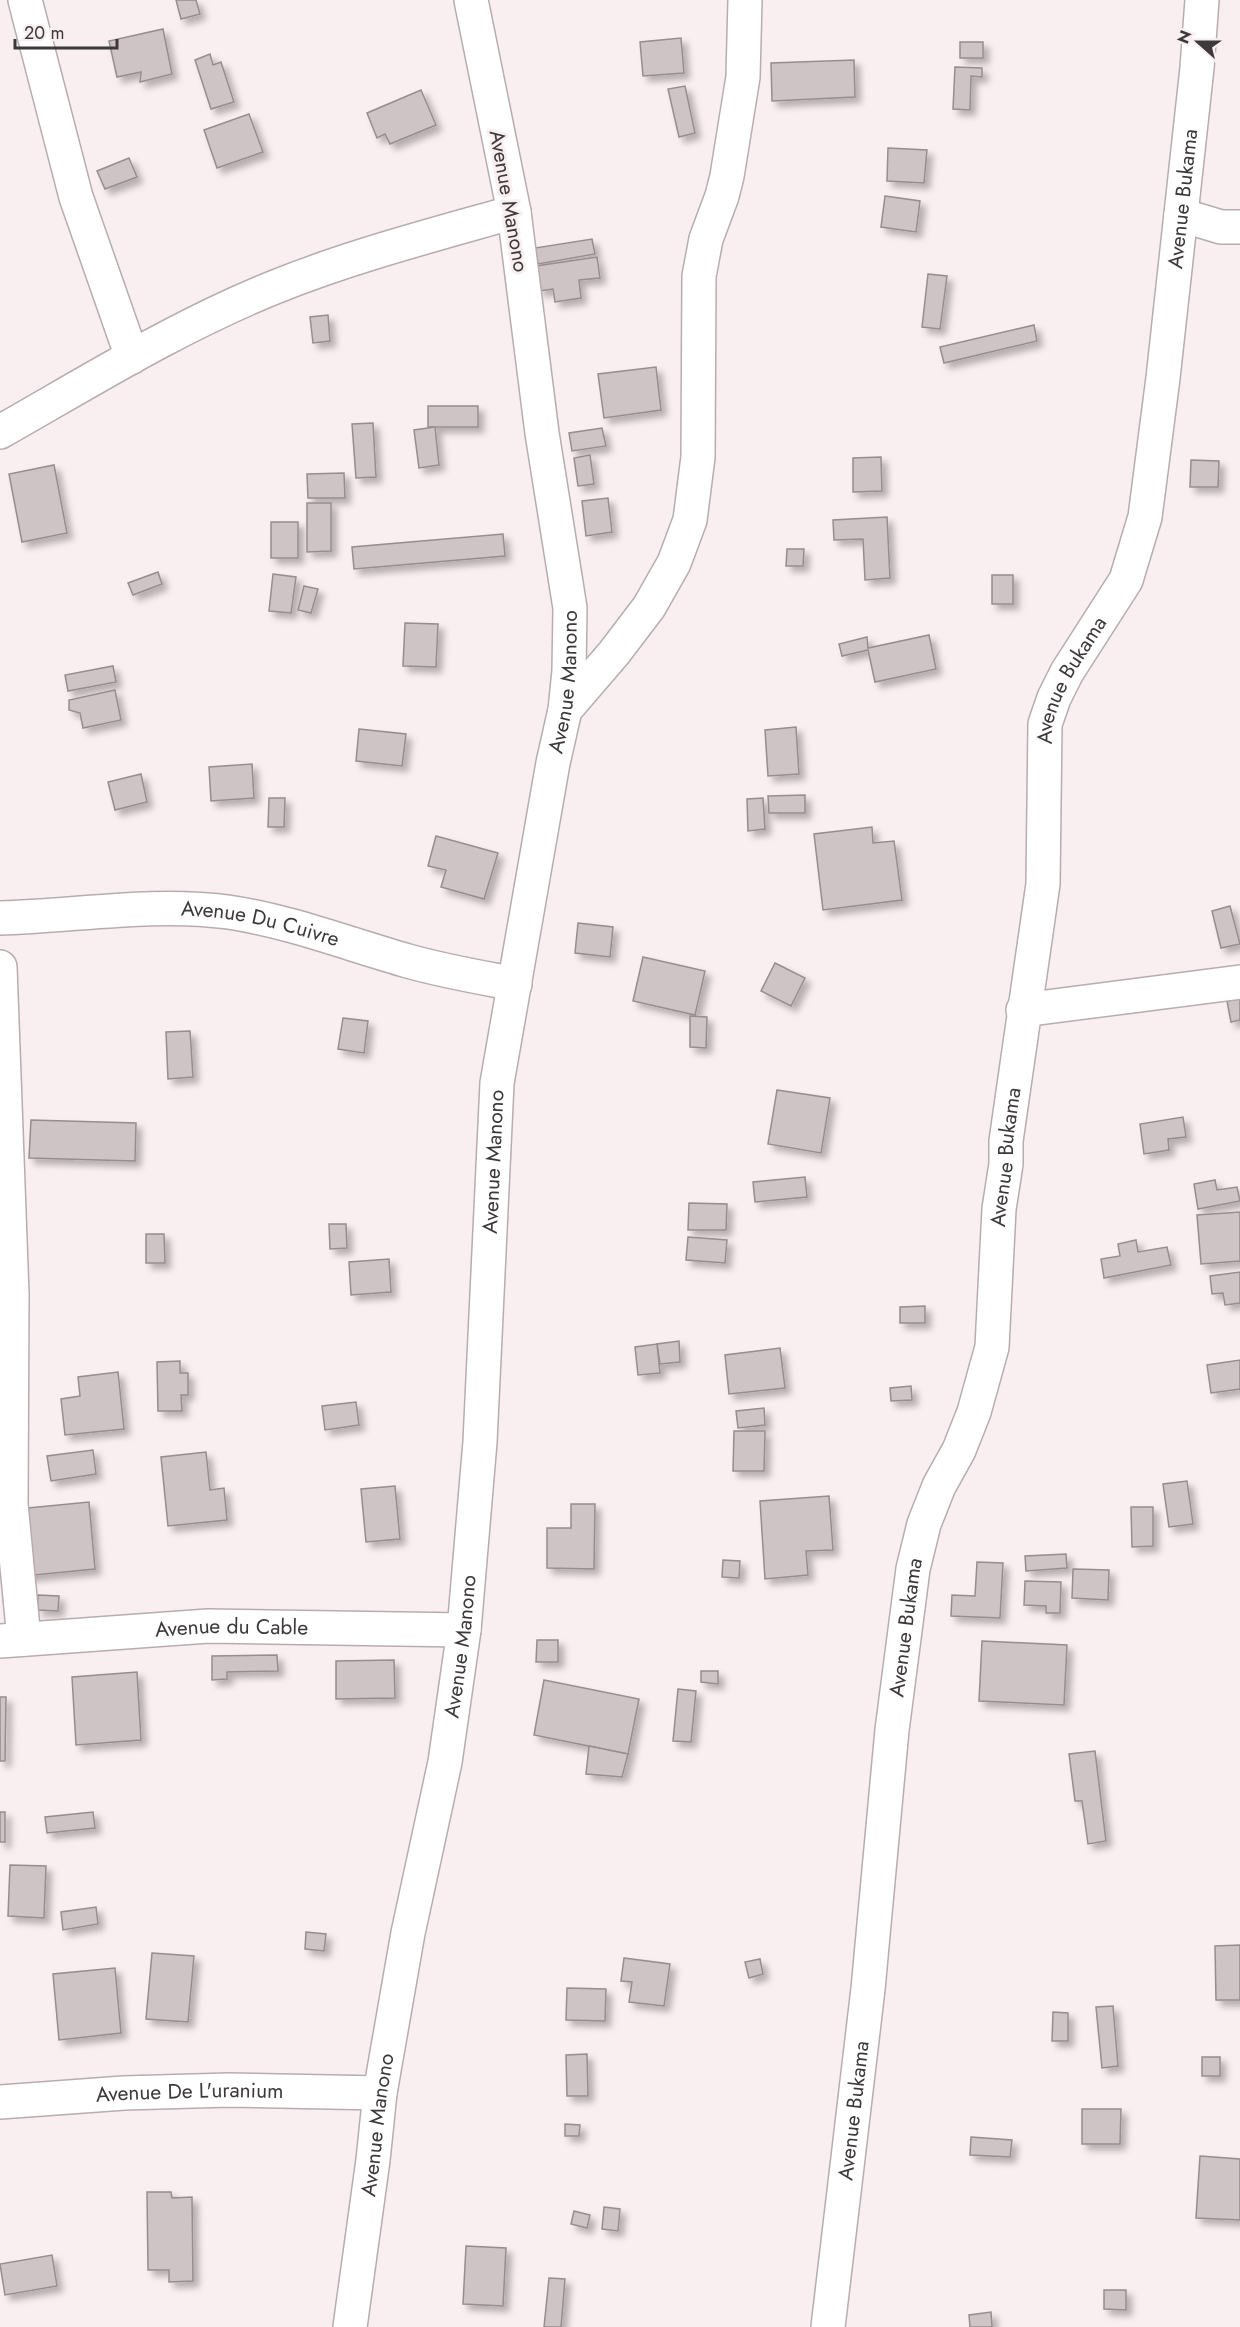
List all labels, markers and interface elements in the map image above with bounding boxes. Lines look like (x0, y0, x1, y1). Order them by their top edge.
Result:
scale bar (15, 12, 117, 50)
north arrow (1168, 12, 1228, 72)
text: 20 m (24, 20, 64, 46)
text: N (1171, 27, 1197, 47)
street label: Avenue Bukama (1160, 127, 1205, 270)
street label: Avenue Manono (482, 128, 536, 274)
street label: Avenue Manono (541, 610, 585, 756)
street label: Avenue Bukama (1030, 610, 1114, 744)
street label: Avenue Du Cuivre (181, 894, 343, 954)
street label: Avenue Bukama (983, 1085, 1029, 1228)
street label: Avenue Manono (475, 1089, 512, 1234)
street label: Avenue Bukama (881, 1554, 930, 1699)
street label: Avenue Manono (437, 1574, 484, 1720)
street label: Avenue du Cable (154, 1611, 308, 1645)
street label: Avenue Bukama (830, 2039, 877, 2182)
street label: Avenue Manono (353, 2051, 402, 2198)
street label: Avenue De L'uranium (95, 2075, 284, 2110)

